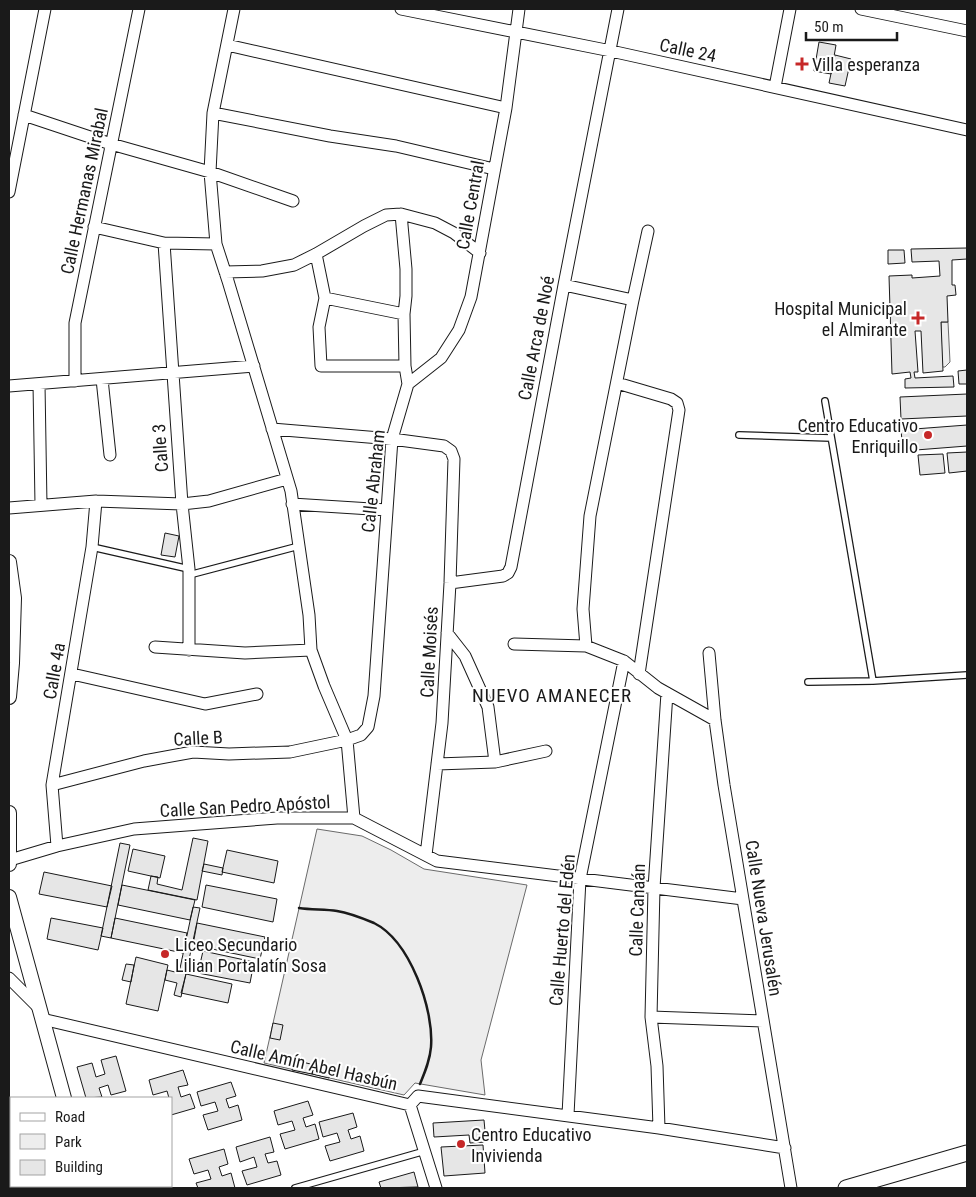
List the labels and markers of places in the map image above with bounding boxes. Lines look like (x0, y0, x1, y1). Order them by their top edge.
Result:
place label: Villa esperanza (812, 54, 920, 75)
marker: Villa esperanza (796, 58, 808, 70)
place label: Hospital Municipal el Almirante (774, 298, 907, 340)
marker: Hospital Municipal el Almirante (911, 311, 925, 325)
place label: Centro Educativo Enriquillo (797, 415, 918, 457)
marker: Centro Educativo Enriquillo (922, 429, 934, 441)
place label: Liceo Secundario Lilian Portalatín Sosa (175, 934, 327, 976)
marker: Liceo Secundario Lilian Portalatín Sosa (159, 948, 171, 960)
place label: Centro Educativo Invivienda (471, 1124, 592, 1166)
marker: Centro Educativo Invivienda (455, 1138, 467, 1150)

